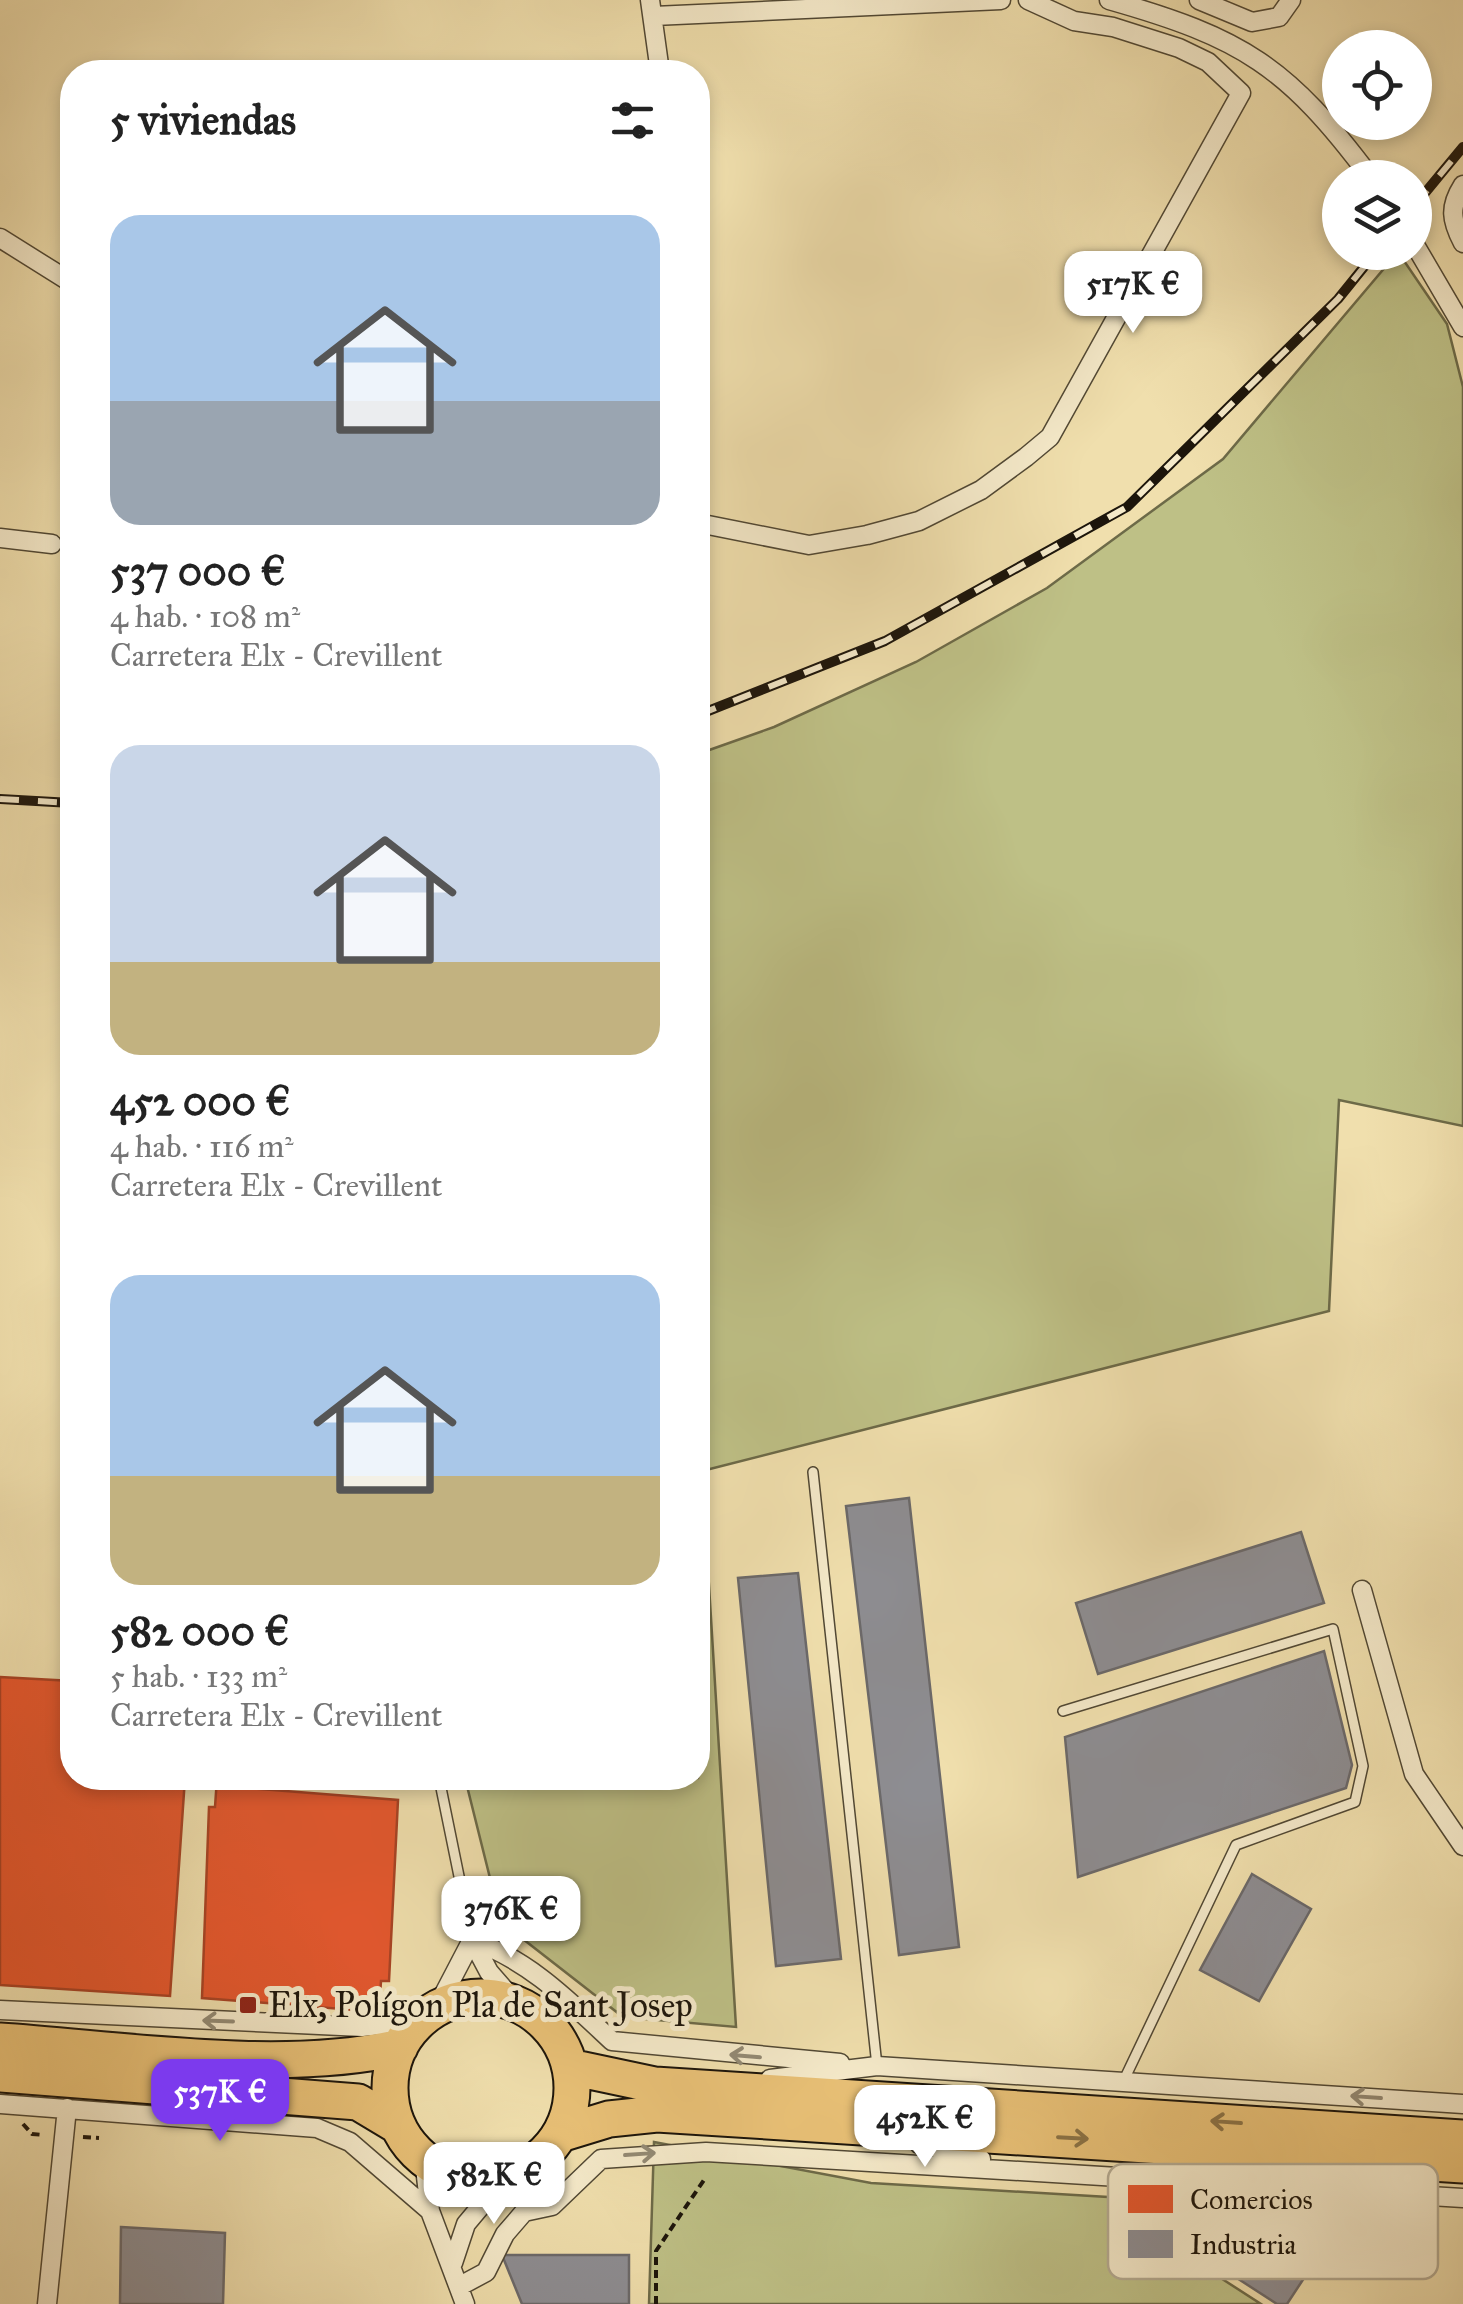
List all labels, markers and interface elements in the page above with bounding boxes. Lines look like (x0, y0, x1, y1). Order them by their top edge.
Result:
map controls (1322, 30, 1432, 270)
button: locate (1322, 30, 1432, 140)
icon: filters (605, 93, 660, 148)
text: 5 viviendas (110, 94, 296, 146)
button: layers (1322, 160, 1432, 270)
pin: 517K € (1052, 251, 1214, 336)
text: 517K € (1086, 264, 1180, 303)
icon: home (295, 280, 475, 460)
text: 537 000 € (110, 545, 286, 597)
text: 4 hab. · 108 m² (110, 597, 300, 636)
text: Carretera Elx - Crevillent (110, 636, 442, 675)
icon: home (295, 810, 475, 990)
text: 452 000 € (110, 1075, 291, 1127)
text: 4 hab. · 116 m² (110, 1127, 294, 1166)
text: Carretera Elx - Crevillent (110, 1166, 442, 1205)
icon: home (295, 1340, 475, 1520)
text: 582 000 € (110, 1605, 289, 1657)
text: 5 hab. · 133 m² (110, 1657, 287, 1696)
text: Carretera Elx - Crevillent (110, 1696, 442, 1735)
pin: 376K € (430, 1876, 592, 1961)
text: 376K € (463, 1889, 559, 1928)
place label: Elx, Polígon Pla de Sant Josep (268, 1984, 693, 2027)
marker: Elx, Polígon Pla de Sant Josep (237, 1994, 259, 2016)
one-way arrow (202, 2011, 234, 2030)
one-way arrow (730, 2046, 762, 2065)
pin: 537K € (139, 2059, 301, 2144)
text: 537K € (173, 2072, 267, 2111)
pin: 452K € (844, 2085, 1006, 2170)
one-way arrow (1350, 2087, 1382, 2106)
text: 452K € (876, 2098, 974, 2137)
one-way arrow (1210, 2112, 1243, 2131)
one-way arrow (1056, 2129, 1088, 2148)
pin: 582K € (413, 2142, 575, 2227)
one-way arrow (624, 2144, 656, 2163)
text: 582K € (446, 2155, 542, 2194)
legend (1108, 2164, 1438, 2279)
text: Comercios (1190, 2182, 1313, 2217)
text: Industria (1190, 2227, 1296, 2262)

